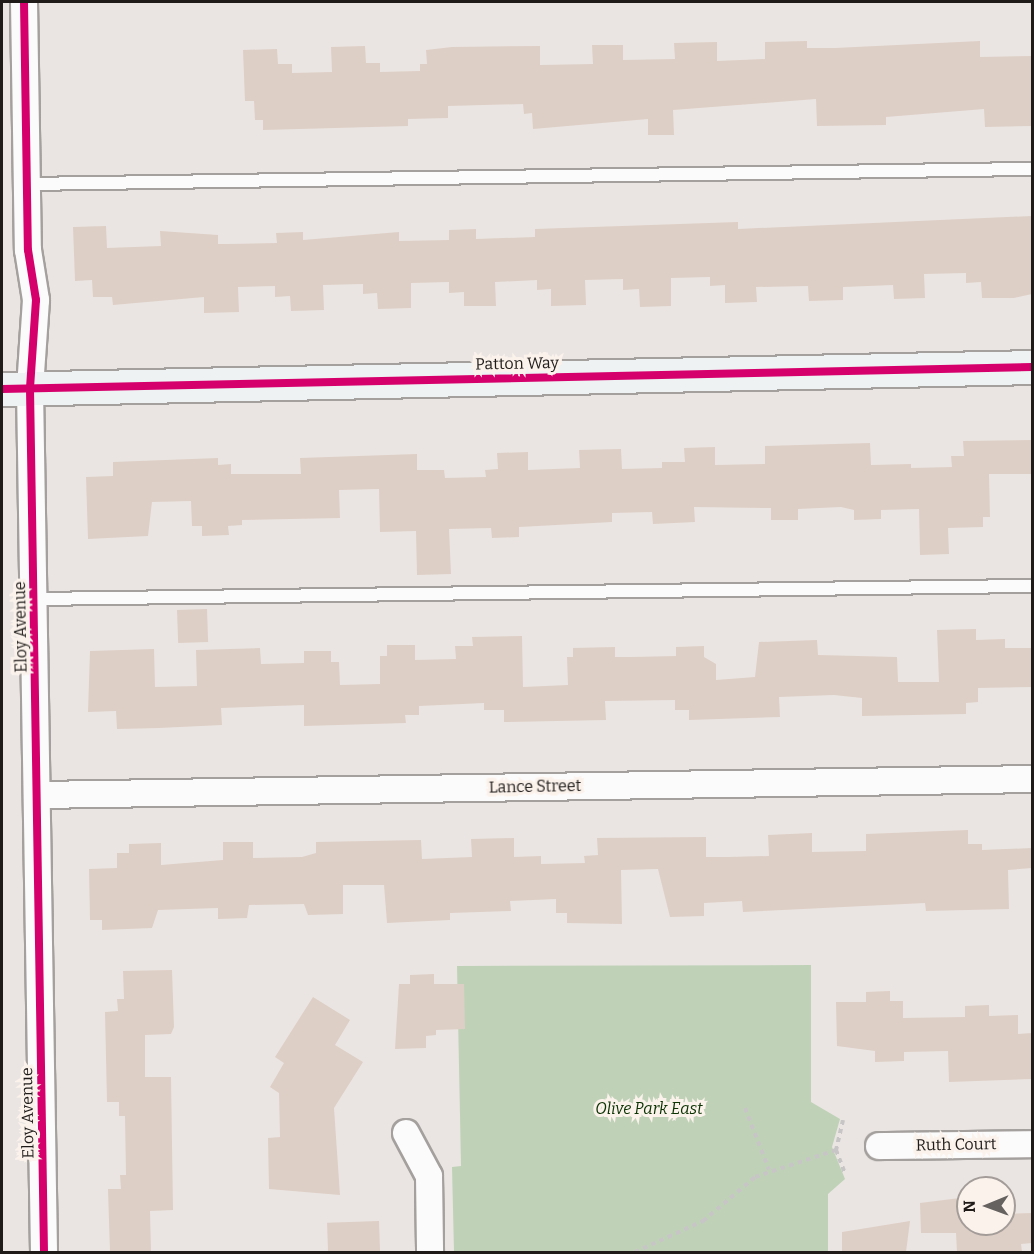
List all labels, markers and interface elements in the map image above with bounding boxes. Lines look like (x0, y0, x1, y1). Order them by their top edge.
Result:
street label: Patton Way (475, 354, 559, 374)
street label: Eloy Avenue (11, 581, 31, 673)
street label: Lance Street (489, 777, 581, 797)
street label: Eloy Avenue (18, 1067, 38, 1159)
park label: Olive Park East (595, 1099, 703, 1119)
street label: Ruth Court (915, 1135, 997, 1155)
north arrow (956, 1176, 1016, 1236)
text: N (960, 1200, 979, 1213)

